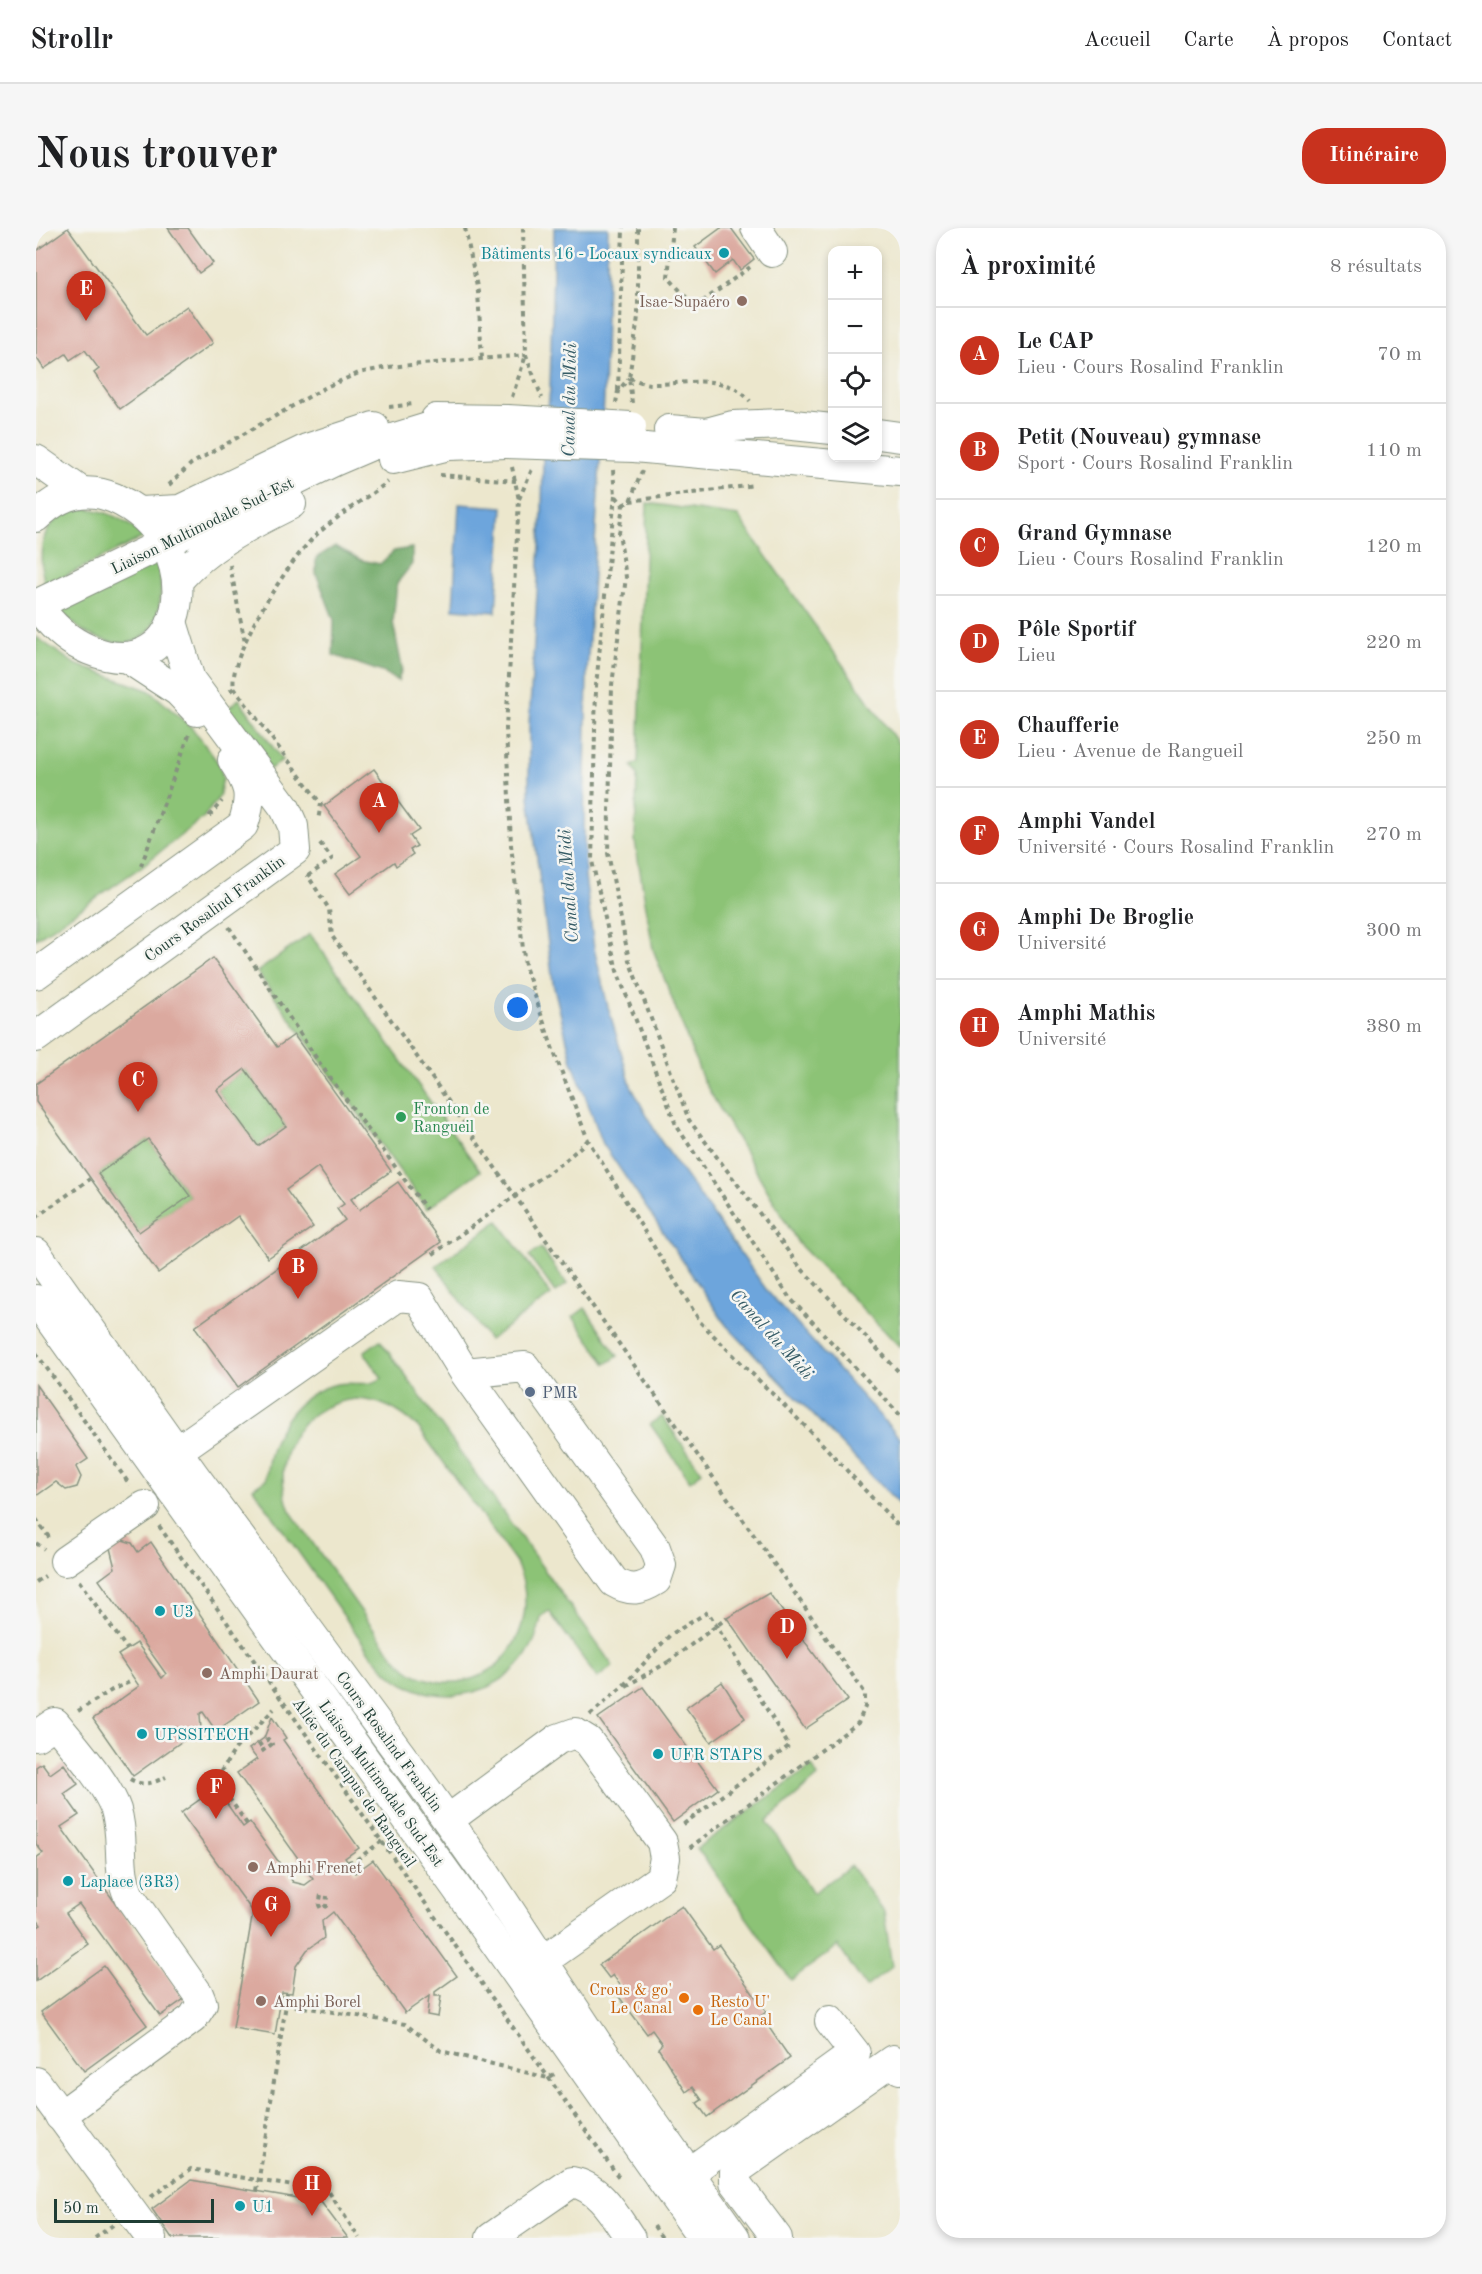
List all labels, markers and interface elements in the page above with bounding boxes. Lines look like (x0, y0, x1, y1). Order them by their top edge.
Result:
text: Strollr (30, 27, 113, 55)
text: Accueil (1084, 30, 1151, 51)
text: Carte (1184, 30, 1234, 51)
text: À propos (1267, 30, 1349, 51)
text: Contact (1382, 30, 1452, 51)
button: Itinéraire (1302, 128, 1446, 184)
text: Nous trouver (36, 135, 278, 177)
marker: Bâtiments 16 - Locaux syndicaux (717, 246, 731, 260)
map controls (828, 246, 882, 462)
button: + (828, 246, 882, 300)
place label: Bâtiments 16 - Locaux syndicaux (481, 247, 712, 263)
text: À proximité (960, 254, 1096, 280)
text: 8 résultats (1330, 257, 1422, 277)
pin: E (67, 272, 106, 321)
marker: Isae-Supaéro (735, 294, 749, 308)
place label: Isae-Supaéro (639, 295, 730, 311)
button: − (828, 300, 882, 354)
text: Le CAP (1017, 331, 1094, 353)
water label: Canal du Midi (560, 343, 580, 457)
text: A (972, 345, 987, 365)
text: 70 m (1377, 345, 1422, 365)
button: locate (828, 354, 882, 408)
text: Lieu · Cours Rosalind Franklin (1017, 358, 1284, 378)
button: layers (828, 408, 882, 462)
text: Petit (Nouveau) gymnase (1017, 427, 1261, 449)
text: B (972, 441, 987, 461)
text: 110 m (1366, 441, 1422, 461)
text: Sport · Cours Rosalind Franklin (1017, 454, 1293, 474)
street label: Liaison Multimodale Sud-Est (109, 475, 297, 578)
text: Grand Gymnase (1017, 523, 1172, 545)
text: C (973, 537, 986, 557)
text: 120 m (1366, 537, 1422, 557)
text: Lieu · Cours Rosalind Franklin (1017, 550, 1284, 570)
text: Pôle Sportif (1017, 619, 1135, 641)
text: D (972, 633, 987, 653)
text: 220 m (1366, 633, 1422, 653)
text: Lieu (1017, 646, 1056, 666)
text: Chaufferie (1017, 715, 1119, 737)
text: E (973, 729, 986, 749)
text: 250 m (1366, 729, 1422, 749)
text: Lieu · Avenue de Rangueil (1017, 742, 1243, 762)
pin: A (360, 784, 398, 833)
text: Amphi Vandel (1017, 811, 1155, 833)
text: F (973, 825, 986, 845)
text: 270 m (1366, 825, 1422, 845)
water label: Canal du Midi (556, 828, 582, 944)
text: Université · Cours Rosalind Franklin (1017, 838, 1334, 858)
street label: Cours Rosalind Franklin (142, 853, 289, 966)
text: Amphi De Broglie (1017, 907, 1194, 929)
text: G (972, 921, 987, 941)
text: 300 m (1366, 921, 1422, 941)
text: Université (1017, 934, 1106, 954)
your location (503, 993, 532, 1022)
text: Amphi Mathis (1017, 1003, 1155, 1025)
text: H (971, 1017, 988, 1037)
text: 380 m (1366, 1017, 1422, 1037)
text: Université (1017, 1030, 1106, 1050)
pin: C (118, 1062, 158, 1112)
place label: Fronton de Rangueil (413, 1102, 489, 1136)
marker: Fronton de Rangueil (394, 1110, 408, 1124)
pin: B (278, 1250, 318, 1299)
water label: Canal du Midi (726, 1286, 816, 1383)
marker: PMR (523, 1385, 537, 1399)
place label: PMR (542, 1386, 578, 1402)
marker: U3 (153, 1604, 167, 1618)
place label: U3 (172, 1605, 194, 1621)
pin: D (768, 1610, 807, 1659)
marker: Amphi Daurat (200, 1666, 214, 1680)
place label: Amphi Daurat (219, 1667, 319, 1683)
street label: Cours Rosalind Franklin (332, 1669, 445, 1816)
street label: Allée du Campus de Rangueil (289, 1696, 418, 1871)
street label: Liaison Multimodale Sud-Est (315, 1698, 446, 1870)
marker: UPSSITECH (135, 1727, 149, 1741)
place label: UPSSITECH (154, 1728, 249, 1744)
marker: UFR STAPS (651, 1747, 665, 1761)
place label: UFR STAPS (670, 1748, 762, 1764)
pin: F (196, 1770, 236, 1819)
marker: Amphi Frenet (246, 1860, 260, 1874)
place label: Amphi Frenet (265, 1861, 362, 1877)
marker: Laplace (3R3) (61, 1874, 75, 1888)
place label: Laplace (3R3) (80, 1874, 180, 1891)
pin: G (252, 1888, 290, 1937)
place label: Crous & go' Le Canal (589, 1983, 672, 2017)
marker: Crous & go' Le Canal (677, 1991, 691, 2005)
marker: Amphi Borel (254, 1994, 268, 2008)
place label: Amphi Borel (273, 1995, 361, 2011)
place label: Resto U' Le Canal (710, 1995, 772, 2029)
marker: Resto U' Le Canal (691, 2003, 705, 2017)
pin: H (292, 2166, 332, 2216)
scale bar (54, 2196, 214, 2224)
marker: U1 (233, 2199, 247, 2213)
place label: U1 (252, 2200, 274, 2216)
text: 50 m (63, 2201, 99, 2217)

